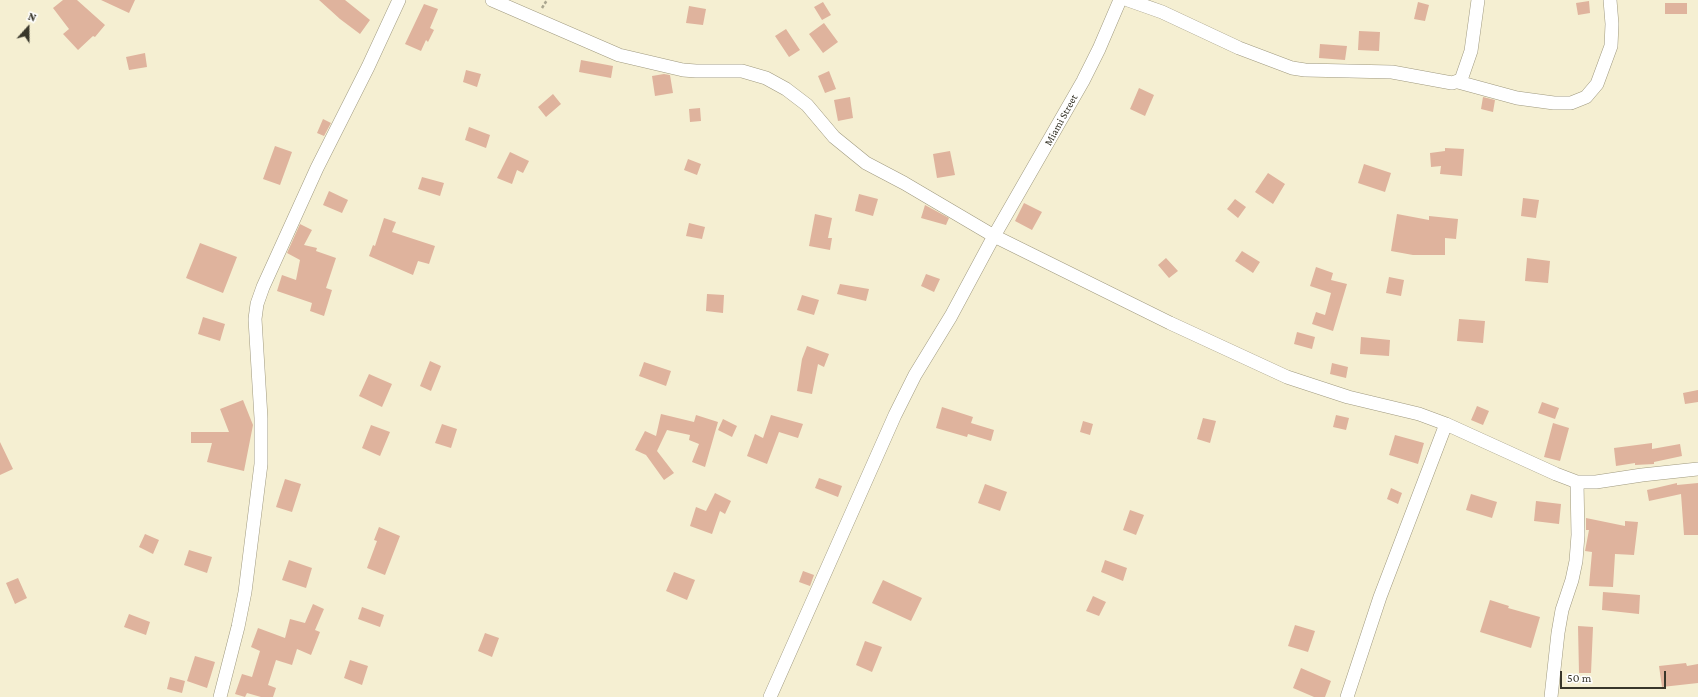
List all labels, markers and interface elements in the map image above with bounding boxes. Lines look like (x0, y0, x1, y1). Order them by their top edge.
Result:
north arrow (8, 8, 48, 48)
text: N (27, 10, 38, 24)
street label: Miami Street (1041, 92, 1081, 148)
scale bar (1562, 663, 1668, 689)
text: 50 m (1567, 671, 1591, 685)

